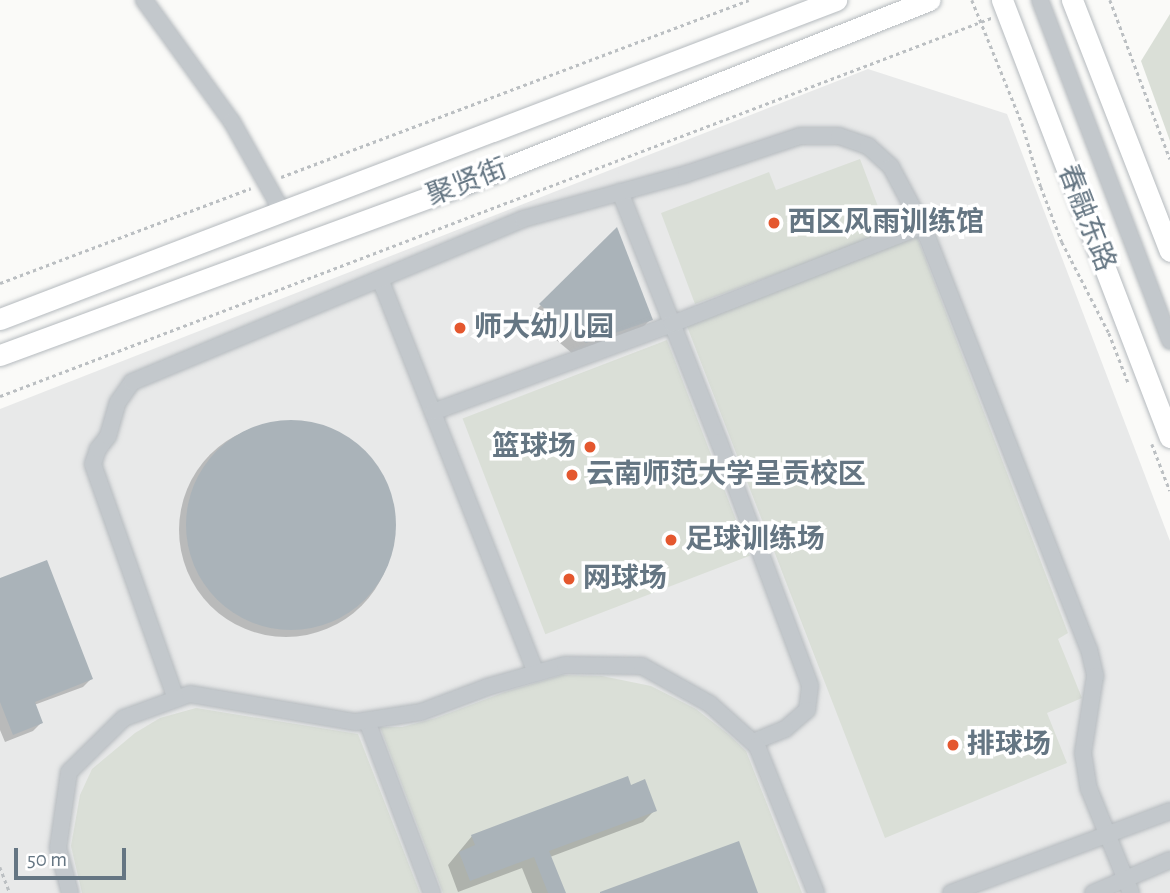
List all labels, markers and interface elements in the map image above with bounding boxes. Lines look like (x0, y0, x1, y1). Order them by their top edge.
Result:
street label: 聚贤街 (422, 152, 512, 214)
street label: 春融东路 (1050, 160, 1122, 276)
place label: 西区风雨训练馆 (788, 206, 984, 240)
marker: 西区风雨训练馆 (766, 215, 782, 231)
place label: 师大幼儿园 (474, 311, 614, 345)
marker: 师大幼儿园 (452, 320, 468, 336)
place label: 篮球场 (492, 430, 576, 464)
marker: 篮球场 (582, 439, 598, 455)
place label: 云南师范大学呈贡校区 (586, 458, 866, 492)
marker: 云南师范大学呈贡校区 (564, 467, 580, 483)
place label: 足球训练场 (685, 523, 825, 557)
marker: 足球训练场 (663, 532, 679, 548)
place label: 网球场 (583, 562, 667, 596)
marker: 网球场 (561, 571, 577, 587)
place label: 排球场 (967, 728, 1051, 762)
marker: 排球场 (945, 737, 961, 753)
scale bar (18, 834, 130, 878)
text: 50 m (27, 849, 67, 870)

